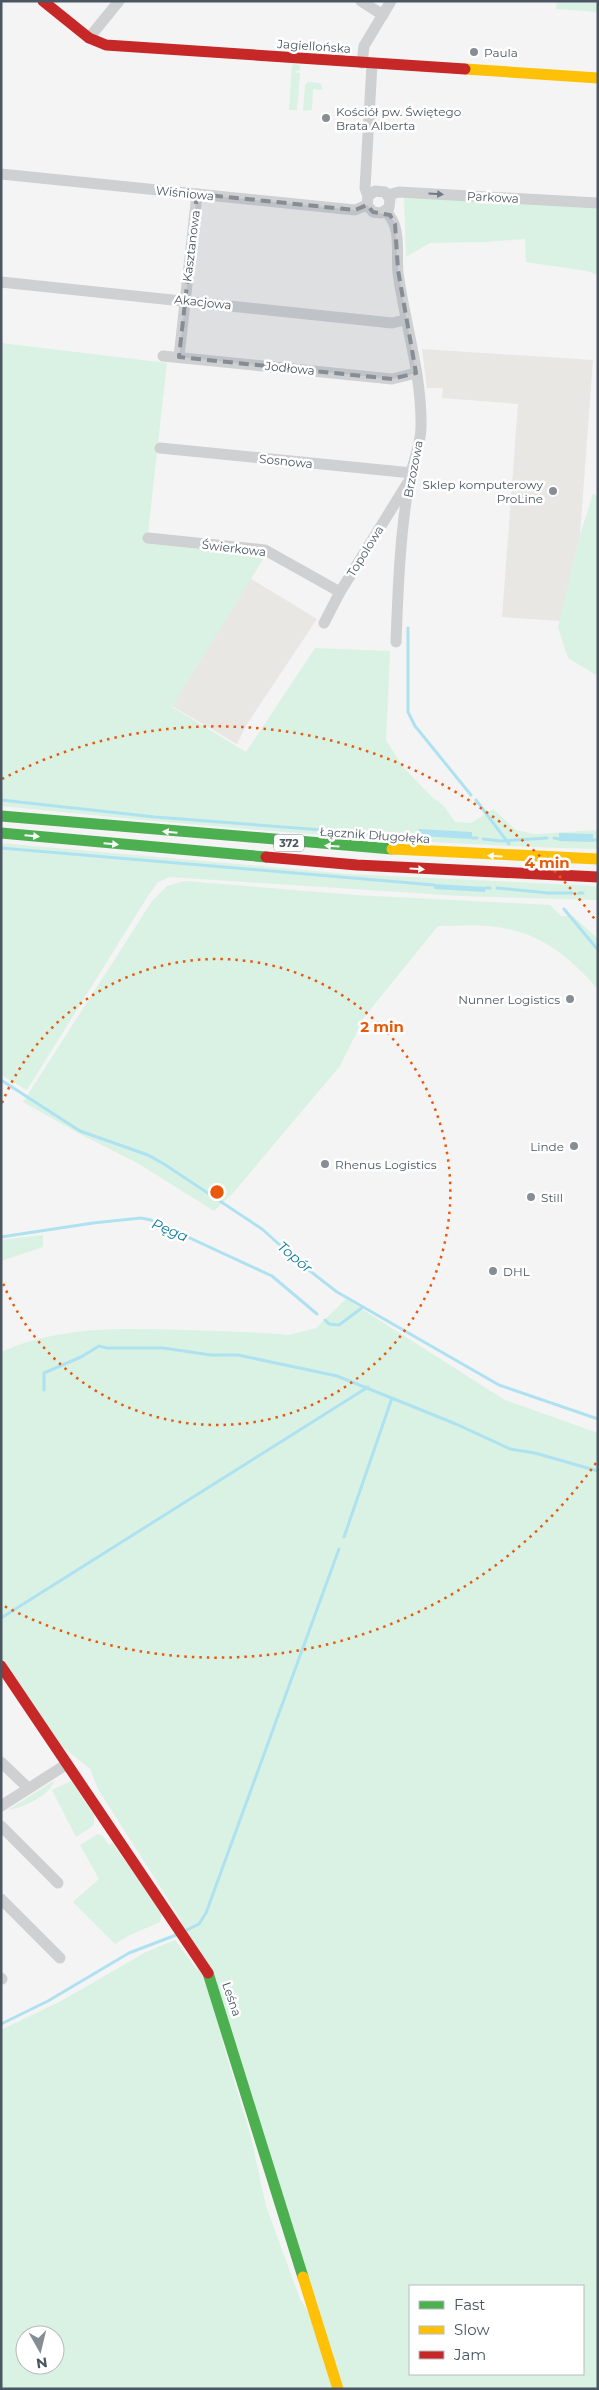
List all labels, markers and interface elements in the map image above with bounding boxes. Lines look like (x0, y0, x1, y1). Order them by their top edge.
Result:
street label: Jagiellońska (276, 36, 351, 56)
place label: Paula (484, 45, 518, 60)
marker: Paula (468, 46, 480, 58)
place label: Kościół pw. Świętego Brata Alberta (336, 104, 461, 133)
marker: Kościół pw. Świętego Brata Alberta (320, 112, 332, 124)
street label: Wiśniowa (155, 182, 215, 204)
street label: Parkowa (467, 188, 519, 206)
one-way arrow (429, 190, 445, 198)
street label: Kasztanowa (179, 209, 203, 283)
street label: Akacjowa (174, 292, 232, 312)
street label: Jodłowa (263, 358, 316, 378)
street label: Brzozowa (400, 439, 426, 499)
street label: Sosnowa (259, 451, 313, 471)
place label: Sklep komputerowy ProLine (422, 477, 543, 506)
marker: Sklep komputerowy ProLine (547, 485, 559, 497)
street label: Topolowa (343, 523, 387, 579)
street label: Świerkowa (201, 537, 267, 559)
street label: Łącznik Długołęka (319, 824, 431, 846)
one-way arrow (162, 828, 178, 836)
one-way arrow (24, 832, 40, 840)
road number: 372 (274, 834, 304, 851)
one-way arrow (103, 840, 119, 848)
one-way arrow (324, 842, 340, 850)
one-way arrow (486, 852, 502, 860)
text: 4 min (524, 853, 570, 872)
one-way arrow (409, 866, 425, 874)
place label: Nunner Logistics (458, 992, 560, 1007)
marker: Nunner Logistics (564, 993, 576, 1005)
text: 2 min (360, 1017, 404, 1036)
place label: Linde (530, 1139, 564, 1154)
marker: Linde (568, 1140, 580, 1152)
place label: Rhenus Logistics (335, 1157, 437, 1172)
marker: Rhenus Logistics (319, 1158, 331, 1170)
centre of rings (208, 1183, 226, 1201)
place label: Still (541, 1190, 563, 1205)
marker: Still (525, 1191, 537, 1203)
water label: Pęga (149, 1214, 191, 1246)
water label: Topór (274, 1237, 316, 1277)
place label: DHL (503, 1264, 530, 1279)
marker: DHL (487, 1265, 499, 1277)
street label: Leśna (219, 1980, 245, 2018)
legend (409, 2285, 584, 2375)
text: Fast (454, 2295, 485, 2314)
text: Slow (454, 2320, 490, 2339)
north arrow (15, 2325, 65, 2375)
text: Jam (453, 2345, 486, 2364)
text: N (35, 2353, 49, 2373)

